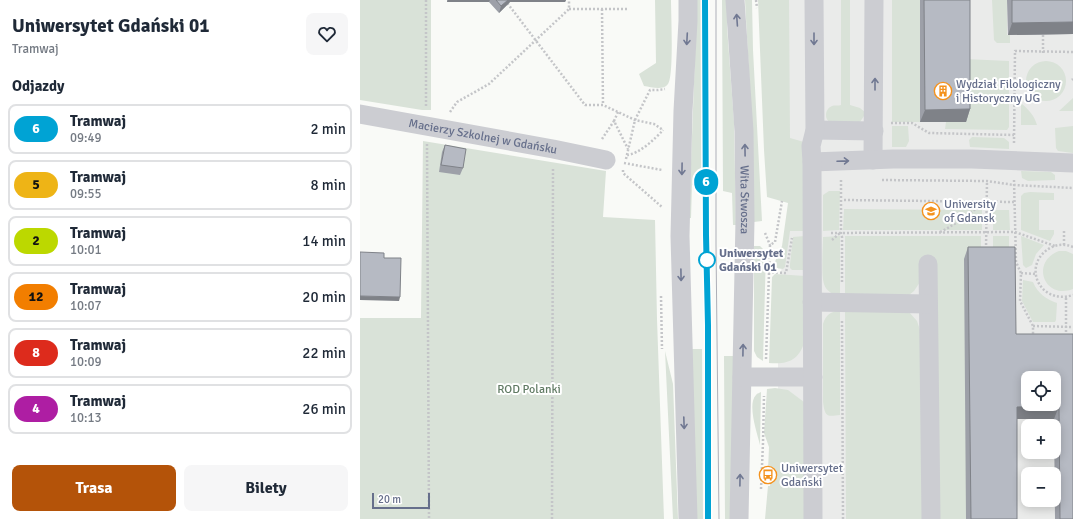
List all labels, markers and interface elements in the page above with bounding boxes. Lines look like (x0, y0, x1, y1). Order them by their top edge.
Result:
button: heart (306, 13, 348, 55)
text: Uniwersytet Gdański 01 (12, 14, 210, 38)
one-way arrow (733, 14, 740, 27)
one-way arrow (683, 32, 690, 45)
one-way arrow (810, 32, 818, 45)
text: Tramwaj (12, 41, 59, 57)
text: Odjazdy (12, 77, 65, 95)
place label: Wydział Filologiczny i Historyczny UG (956, 77, 1061, 106)
one-way arrow (871, 78, 879, 91)
building icon: Wydział Filologiczny i Historyczny UG (933, 81, 953, 101)
text: Tramwaj (70, 112, 126, 130)
street label: Macierzy Szkolnej w Gdańsku (407, 115, 559, 157)
text: 6 (32, 120, 40, 137)
text: 2 min (310, 120, 346, 138)
text: 09:49 (70, 130, 102, 146)
one-way arrow (741, 144, 749, 157)
one-way arrow (836, 157, 849, 164)
one-way arrow (678, 162, 685, 175)
street label: Wita Stwosza (737, 165, 753, 234)
text: Tramwaj (70, 168, 126, 186)
line badge: 6 (693, 169, 719, 195)
text: 6 (702, 173, 710, 190)
text: 5 (32, 176, 40, 193)
text: 8 min (310, 176, 346, 194)
text: 09:55 (70, 186, 102, 202)
place label: University of Gdansk (944, 197, 996, 226)
school or university icon: University of Gdansk (921, 201, 941, 221)
text: Tramwaj (70, 224, 126, 242)
text: 2 (32, 232, 40, 249)
text: 14 min (302, 232, 346, 250)
text: 10:01 (70, 242, 102, 258)
place label: Uniwersytet Gdański 01 (719, 246, 784, 275)
marker: Uniwersytet Gdański 01 (698, 251, 716, 269)
one-way arrow (677, 268, 685, 281)
text: Tramwaj (70, 280, 126, 298)
text: 12 (28, 288, 44, 305)
text: 20 min (302, 288, 346, 306)
text: 10:07 (70, 298, 102, 314)
text: Tramwaj (70, 336, 126, 354)
text: 8 (32, 344, 40, 361)
text: 22 min (302, 344, 346, 362)
one-way arrow (739, 344, 747, 357)
text: 10:09 (70, 354, 102, 370)
map controls (1021, 371, 1061, 507)
button: locate (1021, 371, 1061, 411)
park label: ROD Polanki (497, 382, 561, 397)
text: Tramwaj (70, 392, 126, 410)
text: 4 (32, 400, 40, 417)
text: 26 min (302, 400, 346, 418)
text: 10:13 (70, 410, 102, 426)
one-way arrow (681, 416, 688, 429)
button: + (1021, 419, 1061, 459)
place label: Uniwersytet Gdański (781, 461, 843, 490)
button: Trasa (12, 465, 176, 511)
button: Bilety (184, 465, 348, 511)
bus stop icon: Uniwersytet Gdański (758, 465, 778, 485)
button: − (1021, 467, 1061, 507)
one-way arrow (736, 474, 744, 487)
scale bar (372, 491, 430, 510)
text: 20 m (378, 493, 401, 506)

